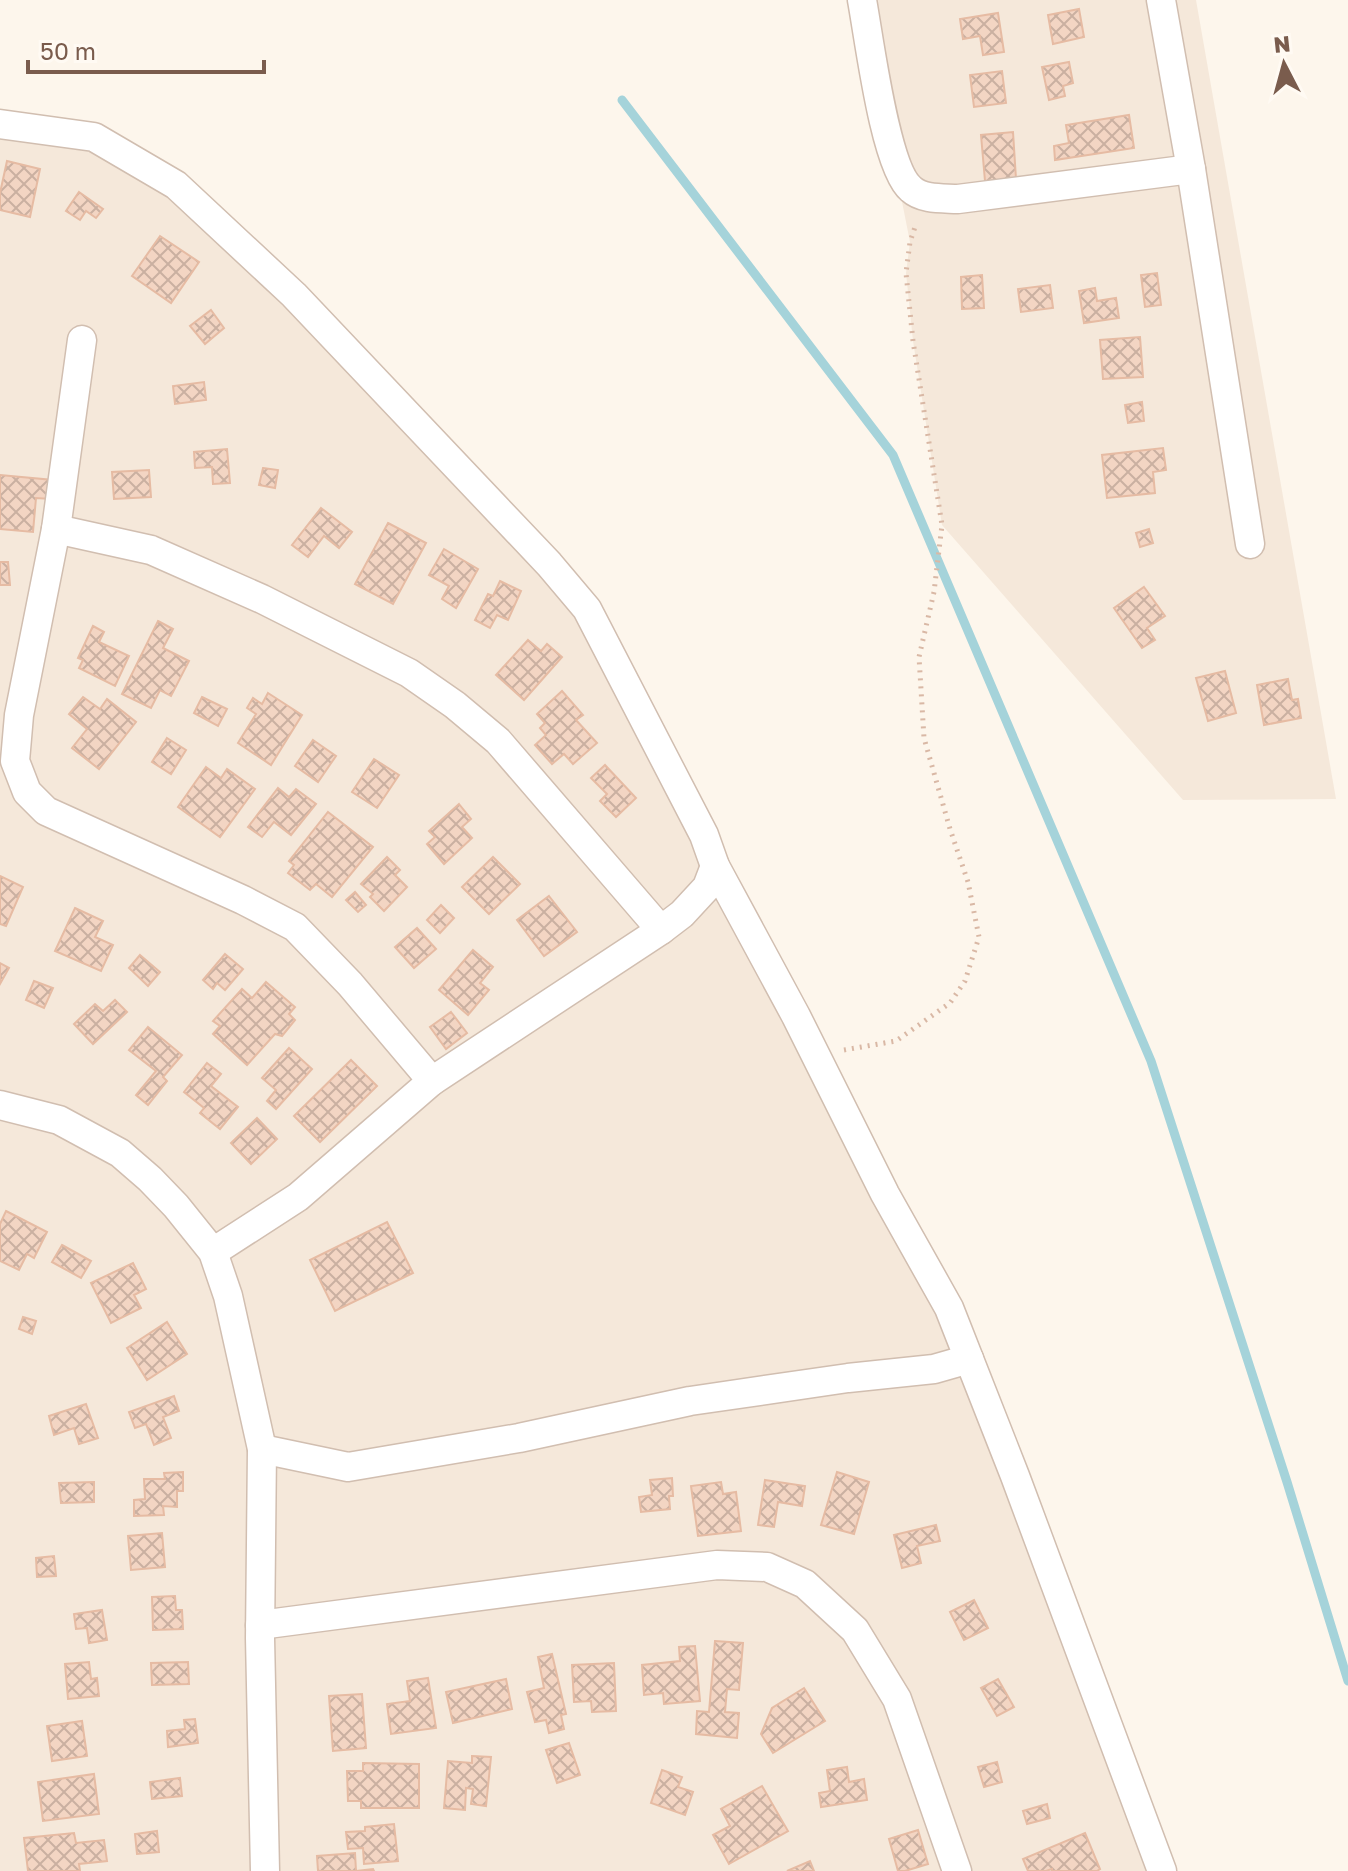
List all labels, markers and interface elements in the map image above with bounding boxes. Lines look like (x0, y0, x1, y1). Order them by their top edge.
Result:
scale bar (28, 24, 264, 74)
north arrow (1244, 24, 1324, 104)
text: N (1272, 29, 1292, 58)
text: 50 m (40, 36, 96, 65)

